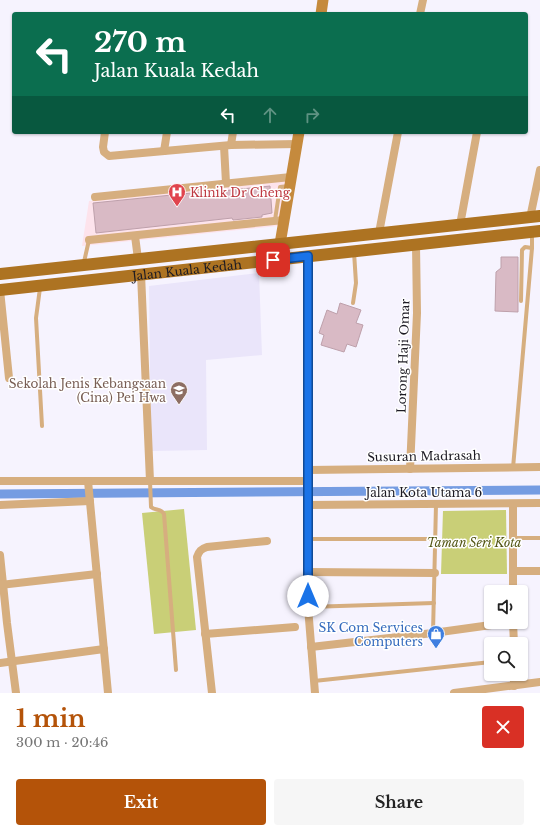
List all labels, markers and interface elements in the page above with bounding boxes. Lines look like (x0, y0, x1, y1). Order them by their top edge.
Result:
text: 270 m (94, 25, 186, 60)
icon: left (28, 28, 80, 80)
text: Jalan Kuala Kedah (94, 60, 259, 82)
icon: left (217, 104, 239, 126)
icon: ahead (259, 104, 281, 126)
icon: right (301, 104, 323, 126)
hospital icon: Klinik Dr Cheng (167, 182, 187, 207)
place label: Klinik Dr Cheng (190, 185, 291, 200)
pin (256, 243, 290, 277)
icon: arrive (262, 249, 284, 271)
street label: Jalan Kuala Kedah (129, 256, 242, 283)
street label: Lorong Haji Omar (394, 298, 412, 413)
place label: Sekolah Jenis Kebangsaan (Cina) Pei Hwa (9, 376, 166, 405)
school or university icon: Sekolah Jenis Kebangsaan (Cina) Pei Hwa (169, 380, 189, 405)
street label: Susuran Madrasah (367, 448, 481, 464)
street label: Jalan Kota Utama 6 (364, 485, 482, 500)
park label: Taman Seri Kota (427, 535, 522, 550)
position arrow (287, 575, 329, 617)
map controls (484, 585, 528, 681)
button: sound (484, 585, 528, 629)
place label: SK Com Services Computers (318, 620, 423, 649)
shop icon: SK Com Services Computers (426, 624, 446, 649)
button: search (484, 637, 528, 681)
text: 1 min (16, 704, 86, 733)
button: close (482, 706, 524, 748)
text: 300 m · 20:46 (16, 734, 108, 751)
button: Exit (16, 779, 266, 825)
button: Share (274, 779, 524, 825)

